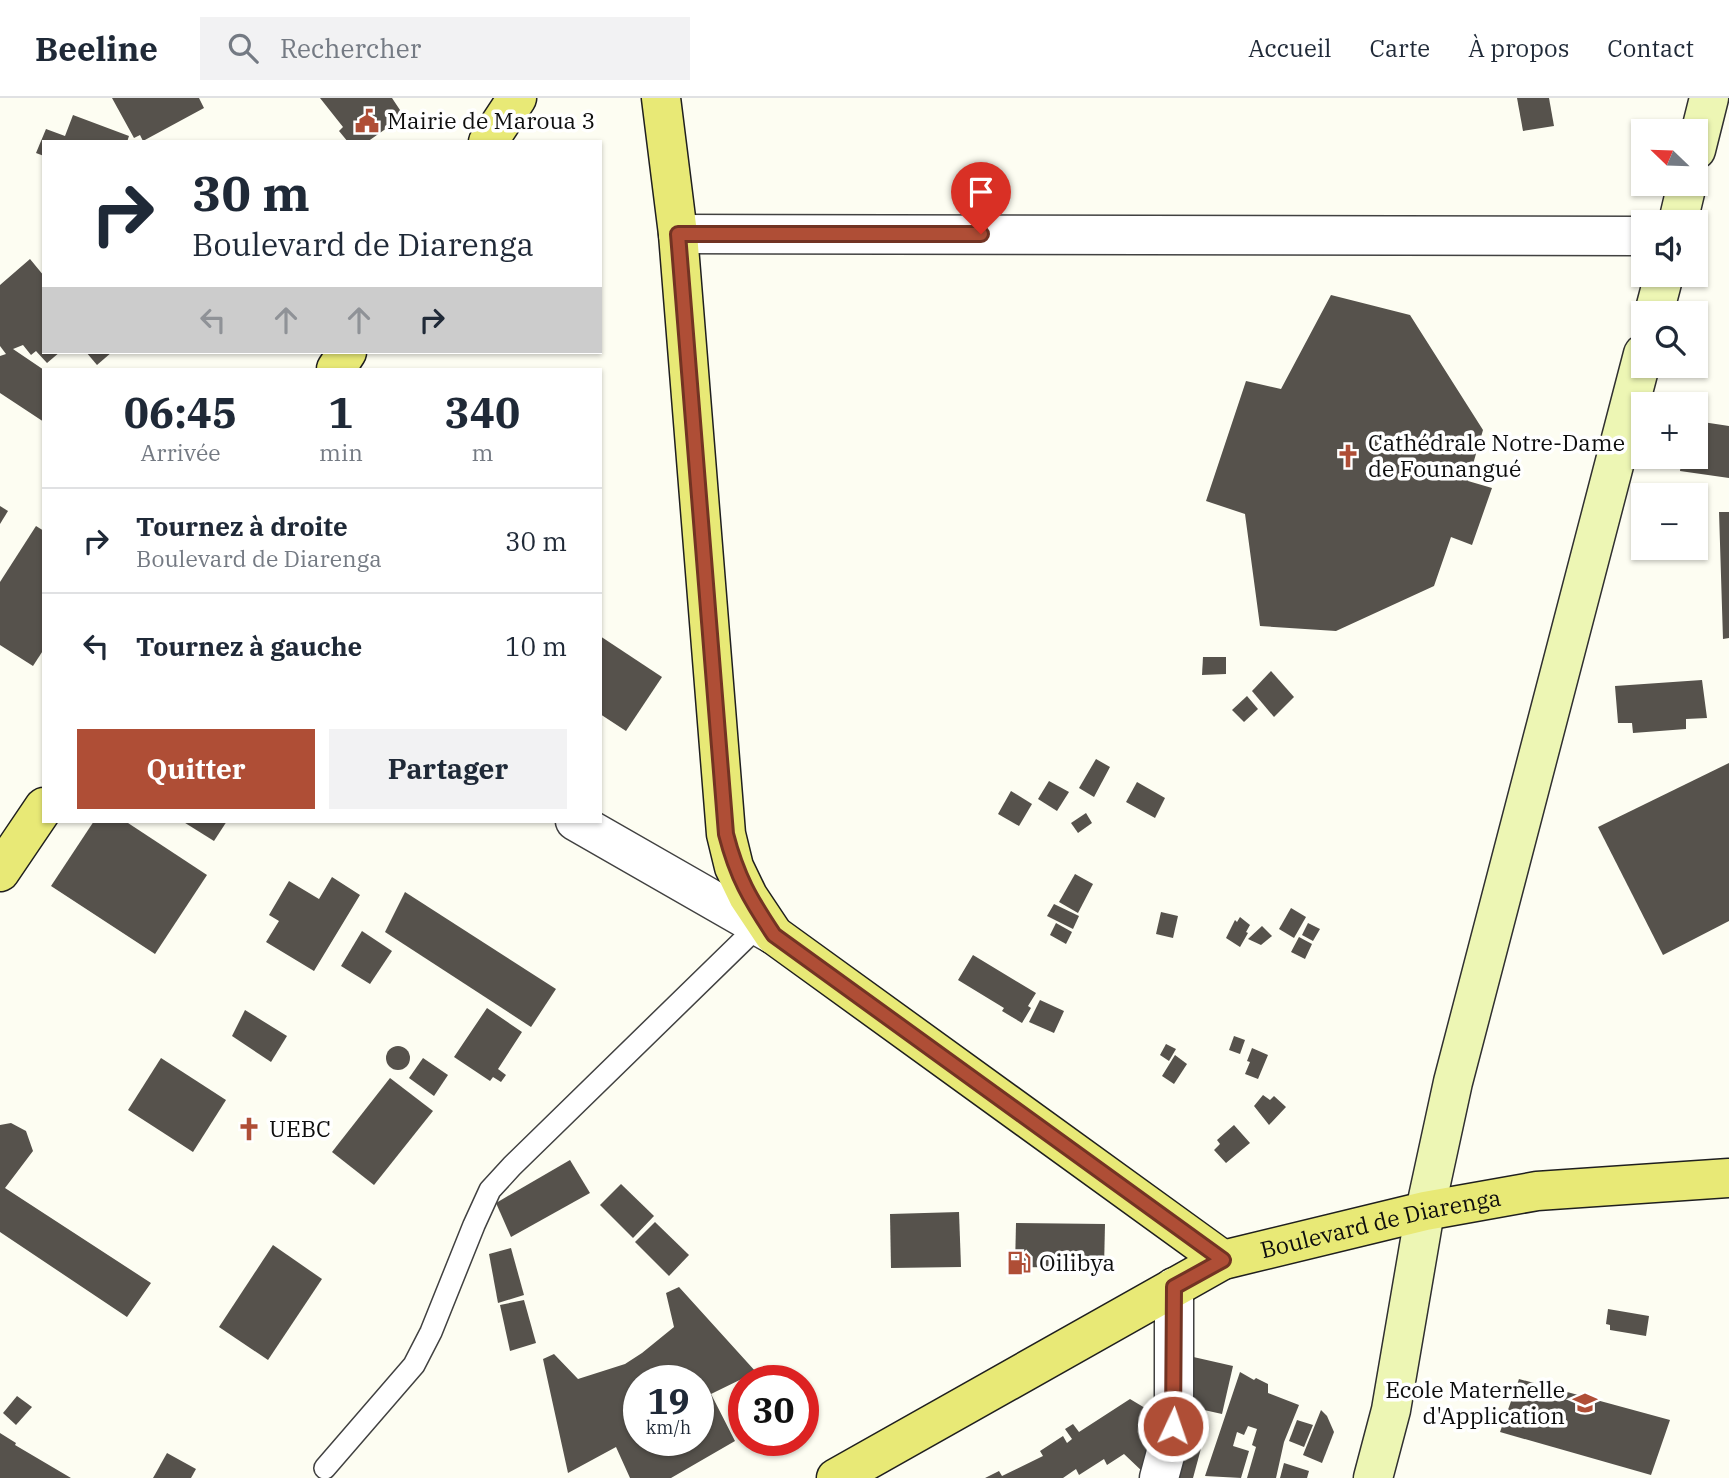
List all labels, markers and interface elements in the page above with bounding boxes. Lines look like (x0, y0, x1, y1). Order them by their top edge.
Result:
search box (200, 17, 690, 80)
text: Beeline (35, 27, 158, 70)
icon: search (224, 29, 262, 67)
text: Rechercher (280, 31, 421, 65)
text: Accueil (1248, 32, 1332, 64)
text: Carte (1370, 32, 1430, 64)
text: À propos (1468, 32, 1569, 64)
text: Contact (1607, 32, 1694, 64)
place label: Mairie de Maroua 3 (387, 105, 595, 135)
public building icon: Mairie de Maroua 3 (353, 107, 381, 135)
north arrow (1631, 119, 1708, 196)
map controls (1631, 119, 1708, 560)
text: 30 m (192, 161, 310, 224)
pin (951, 162, 1011, 234)
icon: right (77, 168, 168, 259)
icon: arrive (962, 173, 1000, 211)
button: sound (1631, 210, 1708, 287)
text: Boulevard de Diarenga (192, 223, 534, 265)
icon: left (194, 301, 232, 339)
icon: ahead (267, 301, 305, 339)
icon: ahead (340, 301, 378, 339)
icon: right (413, 301, 451, 339)
button: search (1631, 301, 1708, 378)
text: 06:45 (124, 385, 237, 440)
text: 1 (328, 385, 354, 440)
text: 340 (445, 385, 520, 440)
button: + (1631, 392, 1708, 469)
place label: Cathédrale Notre-Dame de Founangué (1368, 427, 1625, 483)
text: Arrivée (140, 437, 221, 467)
text: min (319, 437, 363, 467)
text: m (471, 437, 493, 467)
church icon: Cathédrale Notre-Dame de Founangué (1334, 442, 1362, 470)
button: − (1631, 483, 1708, 560)
text: Tournez à droite (136, 509, 348, 543)
icon: right (77, 522, 115, 560)
text: 30 m (505, 524, 567, 558)
text: Boulevard de Diarenga (136, 543, 382, 573)
icon: left (77, 627, 115, 665)
text: Tournez à gauche (136, 629, 362, 663)
text: 10 m (505, 629, 567, 663)
button: Quitter (77, 729, 315, 809)
button: Partager (329, 729, 567, 809)
place label: UEBC (269, 1113, 331, 1143)
church icon: UEBC (235, 1115, 263, 1143)
street label: Boulevard de Diarenga (1257, 1182, 1503, 1264)
place label: Oilibya (1039, 1247, 1115, 1277)
fuel station icon: Oilibya (1005, 1249, 1033, 1277)
speed limit sign: 30 (728, 1365, 819, 1456)
place label: Ecole Maternelle d'Application (1385, 1374, 1565, 1430)
text: 19 (647, 1378, 690, 1424)
position arrow (1136, 1389, 1210, 1463)
school or university icon: Ecole Maternelle d'Application (1571, 1389, 1599, 1417)
text: km/h (646, 1416, 691, 1439)

